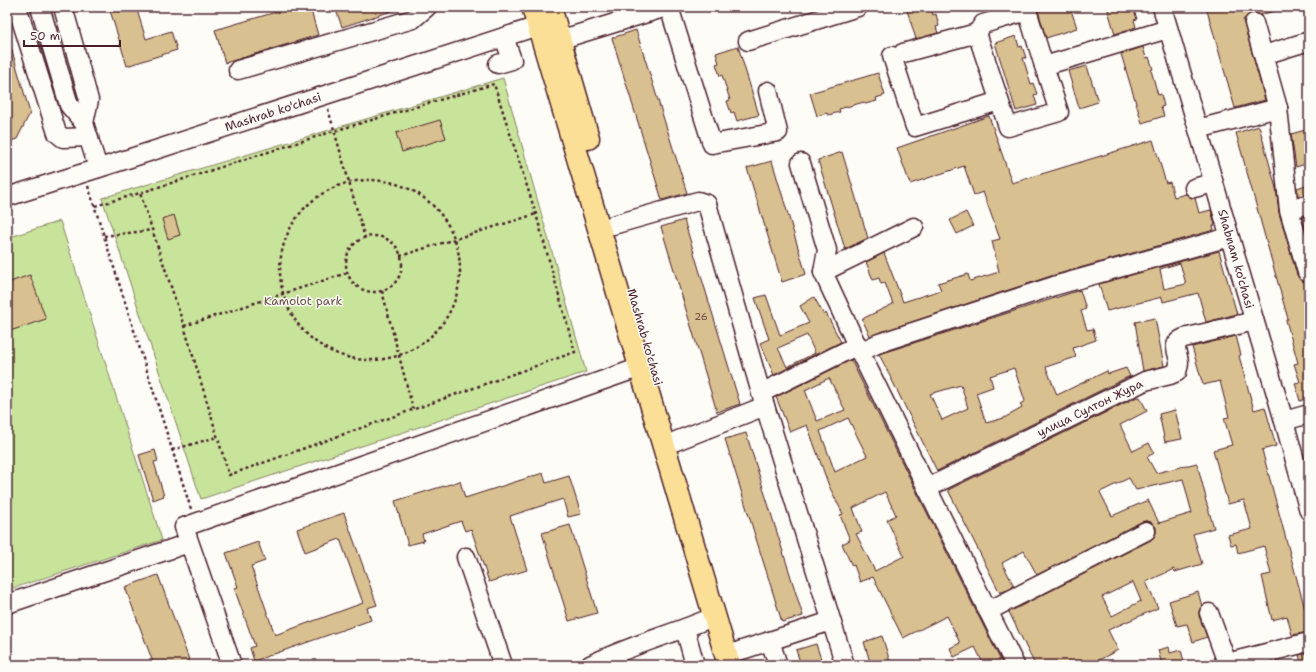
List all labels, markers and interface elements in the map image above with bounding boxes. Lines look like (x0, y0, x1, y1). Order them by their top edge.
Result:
scale bar (24, 22, 120, 48)
text: 50 m (30, 28, 60, 44)
street label: Mashrab ko'chasi (223, 89, 323, 135)
street label: Shabnam ko'chasi (1214, 208, 1258, 310)
street label: Mashrab ko'chasi (623, 287, 667, 387)
park label: Kamolot park (264, 293, 342, 309)
house number: 26 (694, 310, 708, 323)
street label: улица Султон Жура (1034, 375, 1146, 441)

